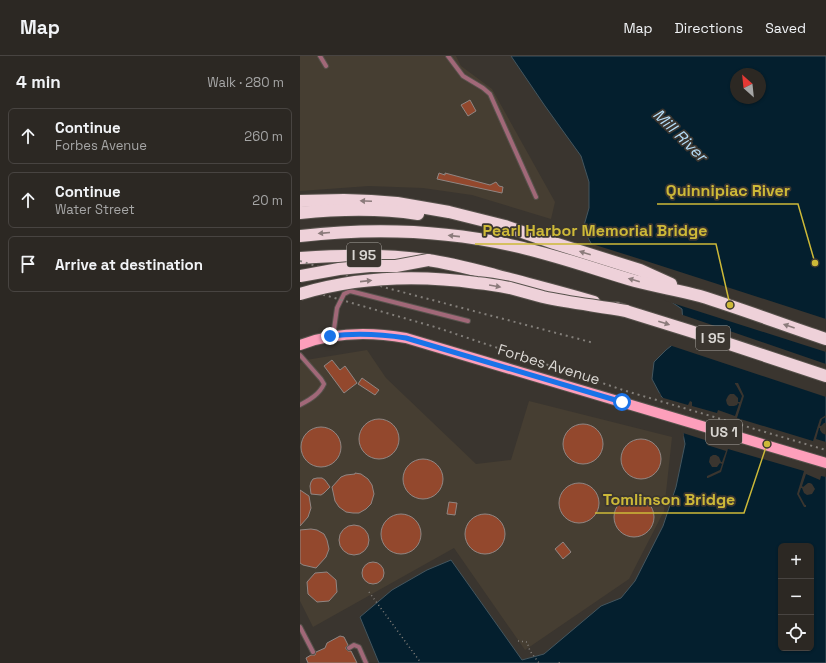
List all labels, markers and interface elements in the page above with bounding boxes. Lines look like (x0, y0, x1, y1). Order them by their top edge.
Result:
text: Map (20, 15, 60, 40)
text: Map (623, 19, 653, 37)
text: Directions (675, 19, 743, 37)
text: Saved (765, 19, 806, 37)
north arrow (730, 68, 766, 104)
text: 4 min (16, 71, 61, 93)
text: Walk · 280 m (207, 74, 284, 91)
water label: Mill River (648, 104, 713, 167)
text: Continue (55, 118, 121, 137)
icon: ahead (17, 125, 39, 147)
text: 260 m (244, 128, 283, 145)
text: Forbes Avenue (55, 137, 147, 154)
callout: Quinnipiac River (657, 176, 798, 204)
text: Quinnipiac River (666, 180, 790, 201)
text: Continue (55, 182, 121, 201)
icon: ahead (17, 189, 39, 211)
text: 20 m (252, 192, 283, 209)
one-way arrow (360, 197, 372, 204)
text: Water Street (55, 201, 135, 218)
callout: Pearl Harbor Memorial Bridge (475, 216, 716, 244)
text: Pearl Harbor Memorial Bridge (483, 220, 707, 241)
one-way arrow (318, 230, 330, 237)
one-way arrow (448, 233, 460, 239)
road number: I 95 (347, 243, 381, 267)
one-way arrow (578, 250, 590, 256)
icon: arrive (17, 253, 39, 275)
text: Arrive at destination (55, 255, 203, 274)
one-way arrow (628, 277, 640, 283)
one-way arrow (360, 278, 372, 285)
one-way arrow (489, 283, 501, 289)
one-way arrow (658, 320, 670, 326)
one-way arrow (783, 323, 795, 329)
road number: I 95 (696, 326, 730, 350)
route end (321, 327, 339, 345)
street label: Forbes Avenue (496, 339, 603, 389)
route start (613, 393, 631, 411)
road number: US 1 (706, 420, 742, 444)
callout: Tomlinson Bridge (595, 485, 744, 513)
text: Tomlinson Bridge (603, 489, 735, 510)
map controls (778, 543, 814, 651)
button: + (778, 543, 814, 579)
button: − (778, 579, 814, 615)
button: locate (778, 615, 814, 651)

